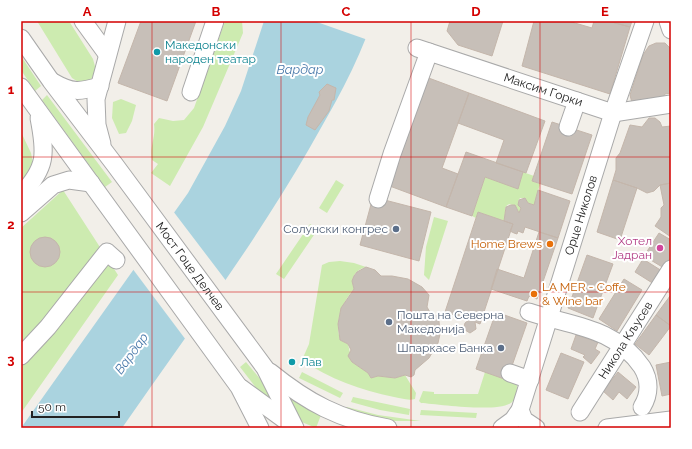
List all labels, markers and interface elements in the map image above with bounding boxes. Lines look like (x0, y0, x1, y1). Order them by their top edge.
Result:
text: A (83, 4, 92, 19)
text: B (212, 4, 221, 19)
text: C (342, 4, 351, 19)
text: D (471, 4, 481, 19)
text: E (601, 4, 609, 19)
place label: Македонски народен театар (165, 38, 256, 66)
marker: Македонски народен театар (152, 47, 162, 57)
water label: Вардар (276, 62, 324, 77)
street label: Максим Горки (502, 70, 584, 109)
text: 1 (8, 82, 15, 97)
street label: Орце Николов (562, 173, 600, 257)
text: 2 (7, 217, 15, 232)
street label: Мост Гоце Делчев (153, 220, 227, 313)
place label: Солунски конгрес (283, 222, 388, 236)
marker: Солунски конгрес (391, 224, 401, 234)
place label: Хотел Јадран (612, 234, 652, 262)
place label: Home Brews (471, 237, 542, 251)
marker: Home Brews (545, 239, 555, 249)
marker: Хотел Јадран (655, 243, 665, 253)
place label: LA MER - Coffe & Wine bar (542, 280, 626, 308)
marker: LA MER - Coffe & Wine bar (529, 289, 539, 299)
street label: Никола Кљусев (596, 299, 655, 382)
place label: Пошта на Северна Македонија (397, 308, 504, 336)
marker: Пошта на Северна Македонија (384, 317, 394, 327)
water label: Вардар (112, 330, 151, 377)
place label: Шпаркасе Банка (397, 341, 493, 355)
marker: Шпаркасе Банка (496, 343, 506, 353)
text: 3 (7, 352, 15, 367)
place label: Лав (300, 355, 322, 369)
marker: Лав (287, 357, 297, 367)
scale bar (32, 393, 119, 419)
text: 50 m (38, 400, 66, 414)

